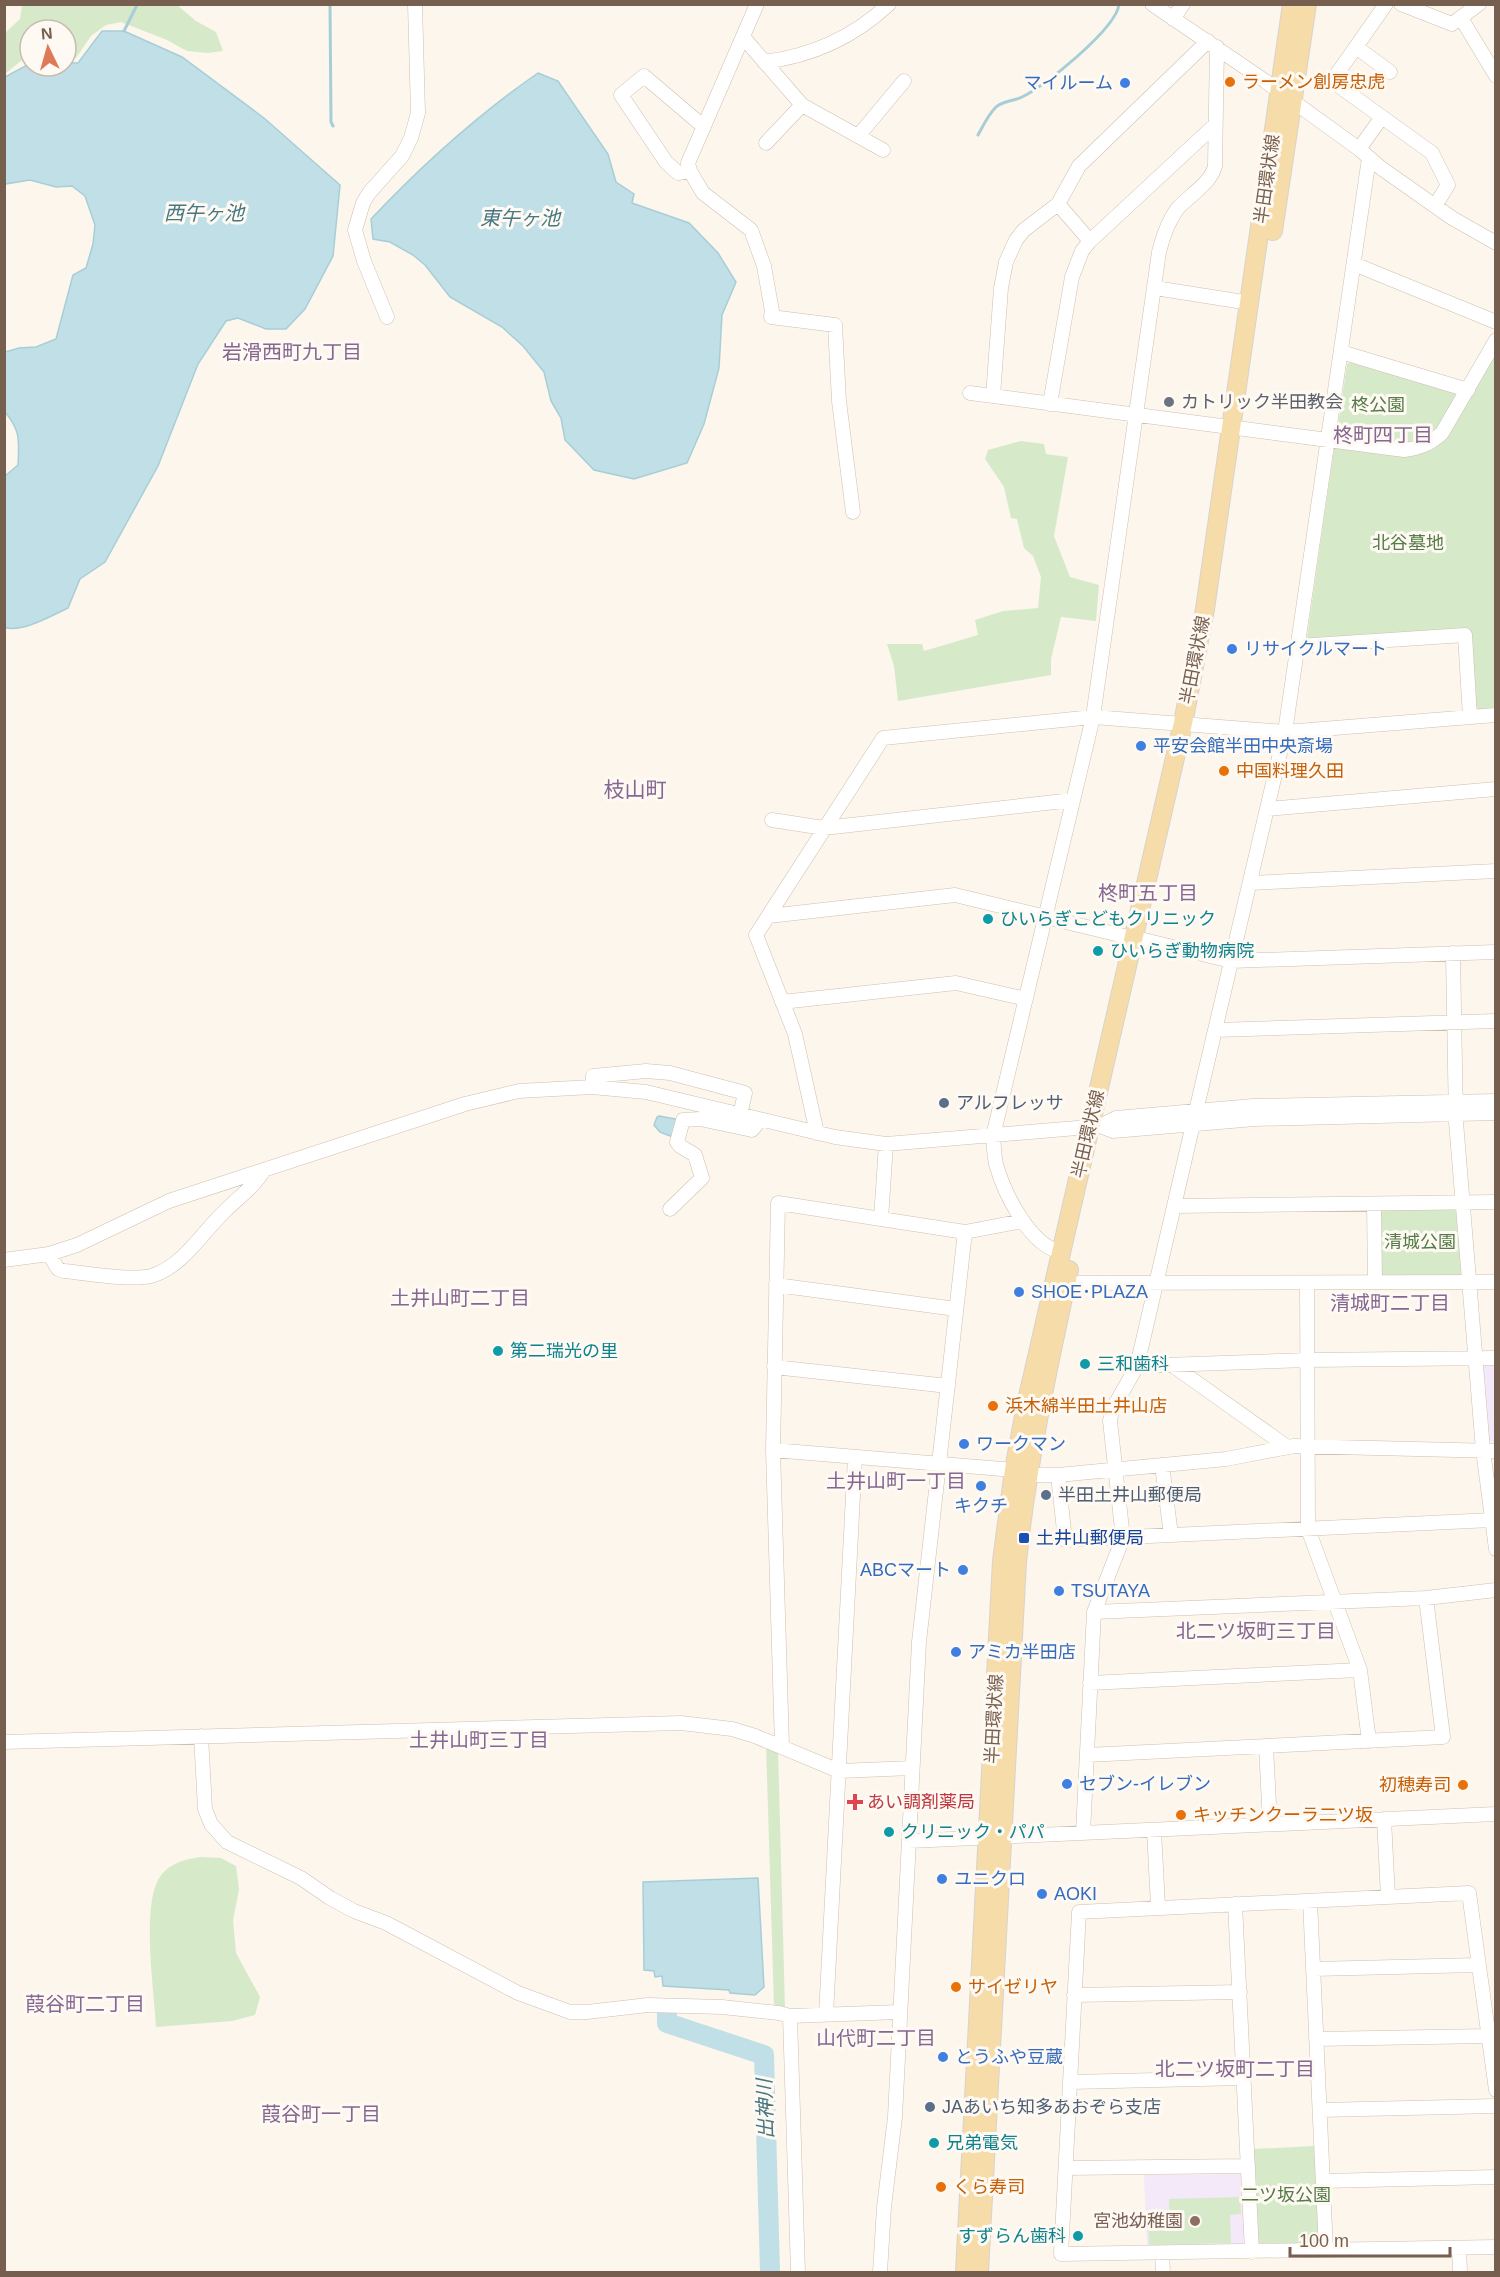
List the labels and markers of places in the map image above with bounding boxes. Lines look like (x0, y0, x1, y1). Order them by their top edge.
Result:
place label: ラーメン創房忠虎 (1242, 72, 1385, 92)
place label: マイルーム (1024, 73, 1113, 93)
marker: ラーメン創房忠虎 (1223, 75, 1237, 89)
marker: マイルーム (1118, 76, 1132, 90)
place label: カトリック半田教会 (1181, 392, 1343, 412)
marker: カトリック半田教会 (1162, 395, 1176, 409)
place label: リサイクルマート (1244, 639, 1387, 659)
marker: リサイクルマート (1225, 642, 1239, 656)
place label: 平安会館半田中央斎場 (1153, 736, 1333, 756)
marker: 平安会館半田中央斎場 (1134, 739, 1148, 753)
place label: 中国料理久田 (1236, 761, 1344, 781)
marker: 中国料理久田 (1217, 764, 1231, 778)
place label: ひいらぎこどもクリニック (1000, 909, 1216, 929)
marker: ひいらぎこどもクリニック (981, 912, 995, 926)
place label: ひいらぎ動物病院 (1110, 941, 1254, 961)
marker: ひいらぎ動物病院 (1091, 944, 1105, 958)
place label: アルフレッサ (956, 1093, 1064, 1113)
marker: アルフレッサ (937, 1096, 951, 1110)
place label: SHOE･PLAZA (1031, 1282, 1148, 1302)
marker: SHOE･PLAZA (1012, 1285, 1026, 1299)
place label: 第二瑞光の里 (510, 1341, 618, 1361)
marker: 第二瑞光の里 (491, 1344, 505, 1358)
place label: 三和歯科 (1097, 1354, 1169, 1374)
marker: 三和歯科 (1078, 1357, 1092, 1371)
place label: 浜木綿半田土井山店 (1005, 1396, 1167, 1416)
marker: 浜木綿半田土井山店 (986, 1399, 1000, 1413)
place label: ワークマン (976, 1434, 1066, 1454)
marker: ワークマン (957, 1437, 971, 1451)
marker: キクチ (974, 1479, 988, 1493)
place label: 半田土井山郵便局 (1058, 1485, 1202, 1505)
marker: 半田土井山郵便局 (1039, 1488, 1053, 1502)
place label: キクチ (954, 1496, 1008, 1516)
place label: 土井山郵便局 (1036, 1528, 1144, 1548)
marker: 土井山郵便局 (1017, 1531, 1031, 1545)
place label: ABCマート (860, 1560, 951, 1580)
marker: ABCマート (956, 1563, 970, 1577)
place label: TSUTAYA (1071, 1581, 1150, 1601)
marker: TSUTAYA (1052, 1584, 1066, 1598)
place label: アミカ半田店 (968, 1642, 1076, 1662)
marker: アミカ半田店 (949, 1645, 963, 1659)
place label: セブン-イレブン (1079, 1774, 1211, 1794)
place label: 初穂寿司 (1379, 1775, 1451, 1795)
marker: セブン-イレブン (1060, 1777, 1074, 1791)
marker: 初穂寿司 (1456, 1778, 1470, 1792)
place label: あい調剤薬局 (867, 1792, 975, 1812)
marker: あい調剤薬局 (848, 1795, 862, 1809)
place label: キッチンクーラ二ツ坂 (1193, 1805, 1373, 1825)
marker: キッチンクーラ二ツ坂 (1174, 1808, 1188, 1822)
place label: クリニック・パパ (901, 1822, 1045, 1842)
marker: クリニック・パパ (882, 1825, 896, 1839)
place label: ユニクロ (954, 1869, 1026, 1889)
marker: ユニクロ (935, 1872, 949, 1886)
place label: AOKI (1054, 1884, 1097, 1904)
marker: AOKI (1035, 1887, 1049, 1901)
place label: サイゼリヤ (968, 1977, 1058, 1997)
marker: サイゼリヤ (949, 1980, 963, 1994)
place label: とうふや豆蔵 (955, 2047, 1063, 2067)
marker: とうふや豆蔵 (936, 2050, 950, 2064)
place label: JAあいち知多あおぞら支店 (942, 2097, 1161, 2117)
marker: JAあいち知多あおぞら支店 (923, 2100, 937, 2114)
place label: 兄弟電気 (946, 2133, 1018, 2153)
marker: 兄弟電気 (927, 2136, 941, 2150)
place label: くら寿司 (953, 2177, 1025, 2197)
marker: くら寿司 (934, 2180, 948, 2194)
place label: 宮池幼稚園 (1093, 2211, 1183, 2231)
marker: 宮池幼稚園 (1188, 2214, 1202, 2228)
place label: すずらん歯科 (958, 2226, 1066, 2246)
marker: すずらん歯科 (1071, 2229, 1085, 2243)

